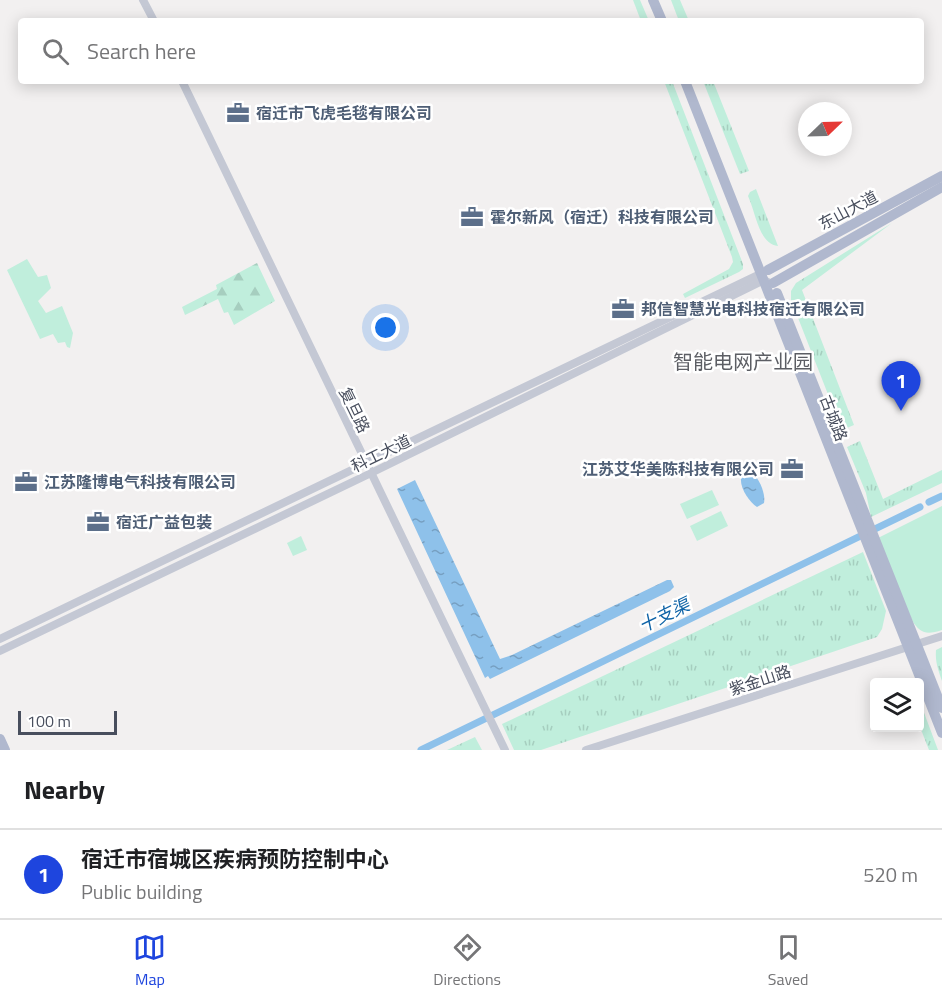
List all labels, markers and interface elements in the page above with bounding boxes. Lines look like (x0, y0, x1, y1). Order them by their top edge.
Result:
search box (18, 18, 924, 84)
text: Search here (87, 34, 196, 68)
icon: search (39, 35, 72, 68)
office icon: 宿迁市飞虎毛毯有限公司 (225, 100, 251, 126)
place label: 宿迁市飞虎毛毯有限公司 (256, 101, 432, 125)
north arrow (798, 102, 852, 156)
street label: 东山大道 (814, 184, 882, 236)
office icon: 霍尔新风（宿迁）科技有限公司 (459, 204, 485, 230)
place label: 霍尔新风（宿迁）科技有限公司 (490, 205, 714, 229)
office icon: 邦信智慧光电科技宿迁有限公司 (610, 296, 636, 322)
place label: 邦信智慧光电科技宿迁有限公司 (641, 297, 865, 321)
your location (371, 313, 400, 342)
district label: 智能电网产业园 (673, 346, 813, 377)
pin: 1 (882, 362, 920, 411)
street label: 复旦路 (334, 383, 376, 437)
street label: 古城路 (814, 391, 854, 445)
street label: 科工大道 (347, 428, 415, 478)
office icon: 江苏艾华美陈科技有限公司 (779, 456, 805, 482)
place label: 江苏艾华美陈科技有限公司 (582, 457, 774, 481)
office icon: 江苏隆博电气科技有限公司 (13, 469, 39, 495)
place label: 江苏隆博电气科技有限公司 (44, 470, 236, 494)
office icon: 宿迁广益包装 (85, 509, 111, 535)
place label: 宿迁广益包装 (116, 510, 212, 534)
water label: 十支渠 (634, 590, 697, 639)
street label: 紫金山路 (726, 659, 794, 701)
map controls (870, 678, 924, 732)
button: layers (870, 678, 924, 732)
scale bar (18, 708, 117, 736)
text: 100 m (27, 709, 71, 733)
text: Nearby (24, 770, 105, 809)
text: 宿迁市宿城区疾病预防控制中心 (81, 842, 389, 876)
text: 1 (38, 859, 49, 890)
text: 520 m (863, 859, 918, 890)
text: Public building (81, 876, 202, 907)
tab: Map (133, 931, 166, 991)
tab: Directions (433, 931, 501, 991)
tab: Saved (768, 931, 809, 991)

